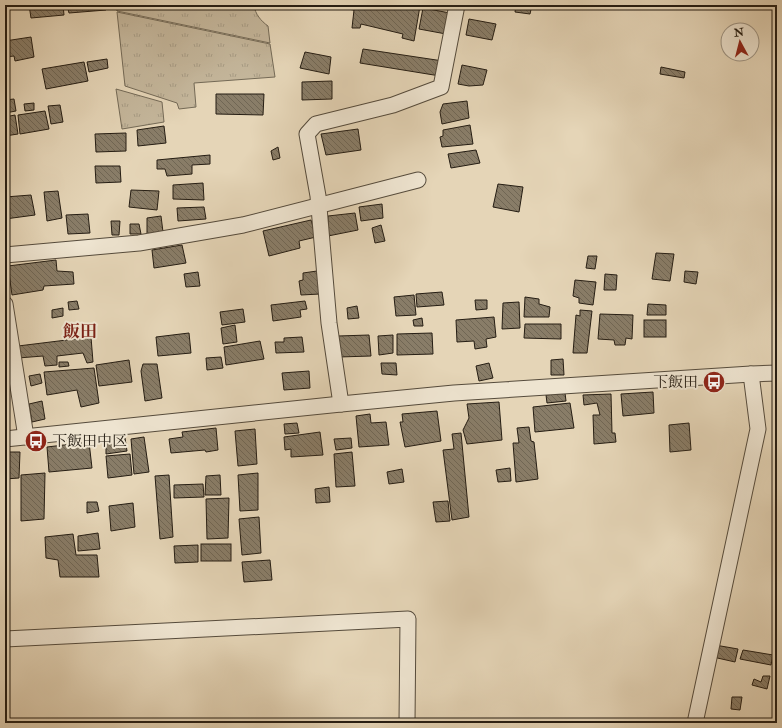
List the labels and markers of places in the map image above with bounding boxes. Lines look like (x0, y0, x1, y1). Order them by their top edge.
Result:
bus stop icon: 下飯田 (701, 369, 727, 395)
place label: 下飯田 (653, 373, 698, 392)
bus stop icon: 下飯田中区 (23, 428, 49, 454)
place label: 下飯田中区 (52, 432, 127, 451)

